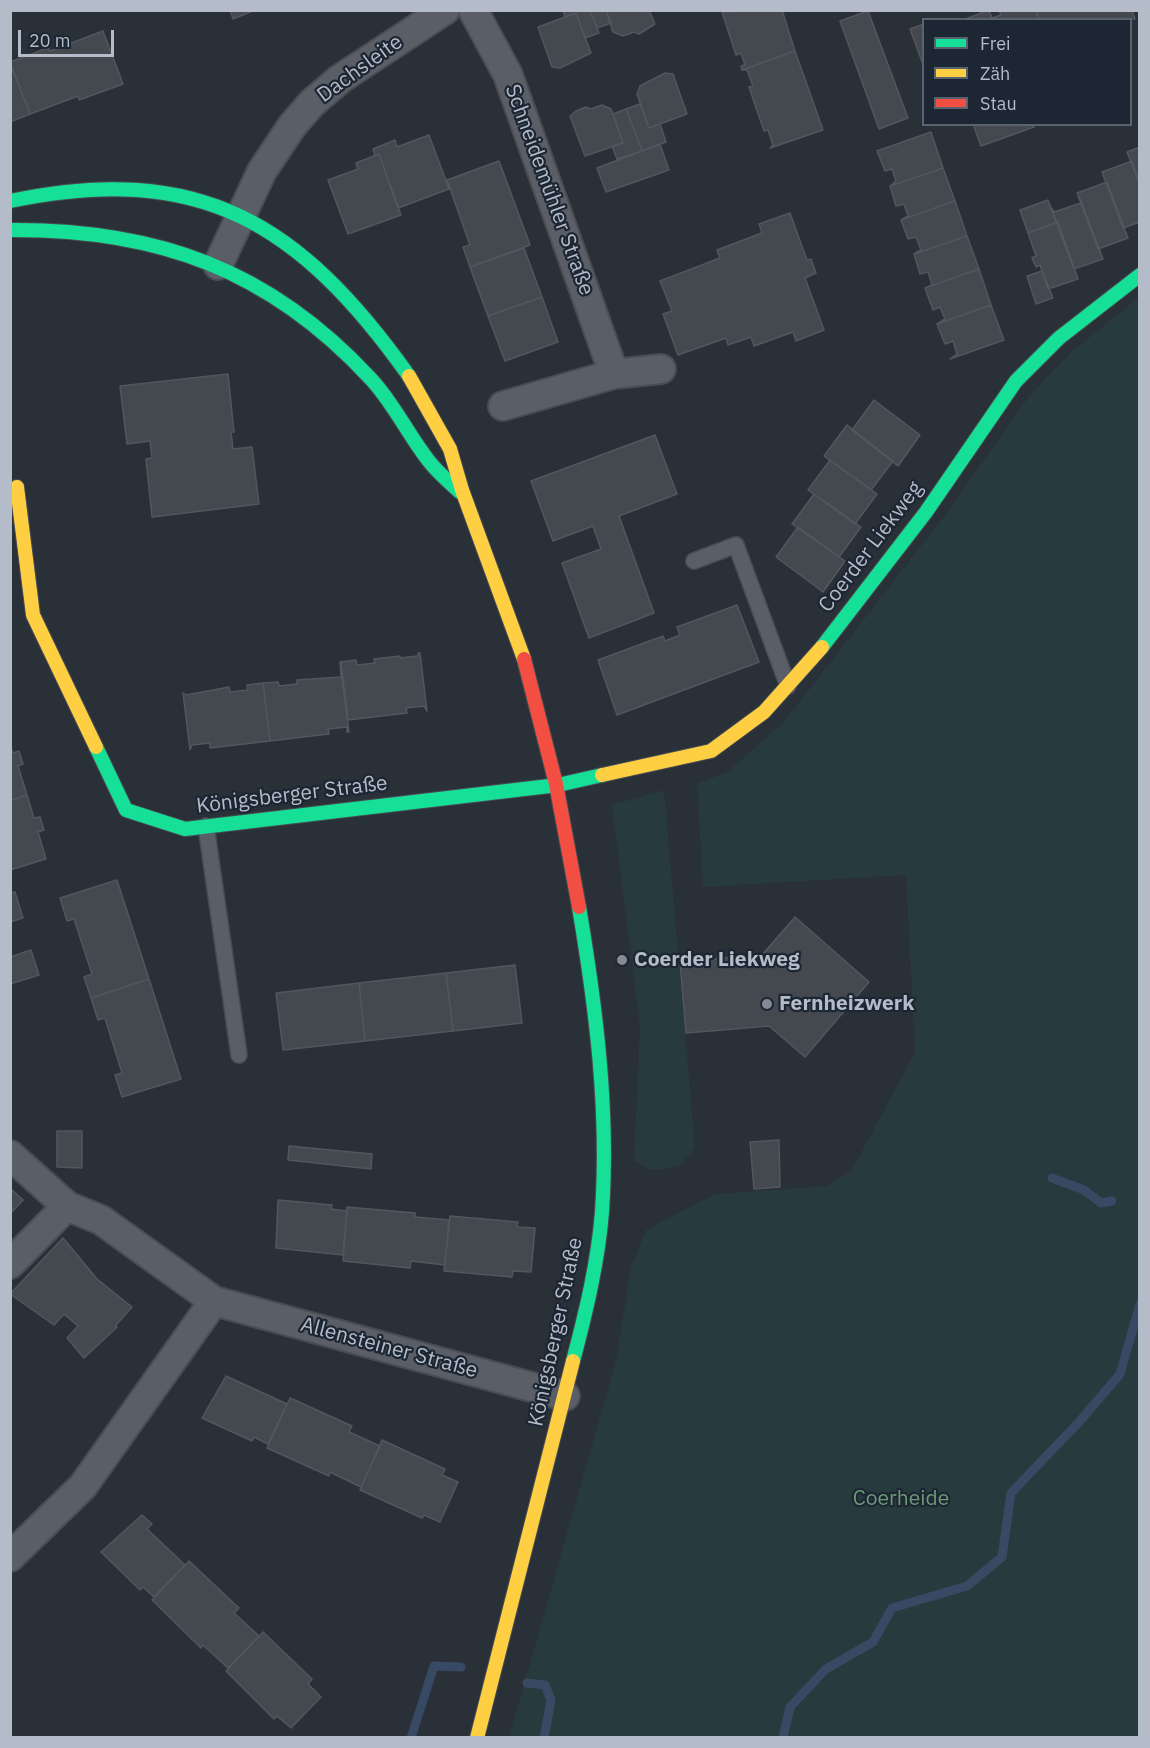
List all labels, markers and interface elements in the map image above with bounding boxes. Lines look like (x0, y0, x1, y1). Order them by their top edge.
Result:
scale bar (21, 18, 117, 56)
legend (922, 18, 1132, 126)
text: 20 m (29, 29, 71, 52)
street label: Dachsleite (312, 30, 408, 108)
text: Frei (980, 32, 1011, 55)
text: Zäh (980, 62, 1010, 85)
street label: Schneidemühler Straße (499, 81, 599, 299)
text: Stau (980, 92, 1017, 115)
street label: Coerder Liekweg (814, 477, 928, 617)
street label: Königsberger Straße (195, 771, 389, 819)
place label: Coerder Liekweg (634, 947, 800, 973)
marker: Coerder Liekweg (615, 953, 629, 967)
place label: Fernheizwerk (779, 991, 914, 1017)
marker: Fernheizwerk (760, 997, 774, 1011)
street label: Königsberger Straße (524, 1235, 588, 1429)
street label: Allensteiner Straße (298, 1312, 480, 1384)
park label: Coerheide (853, 1486, 949, 1512)

